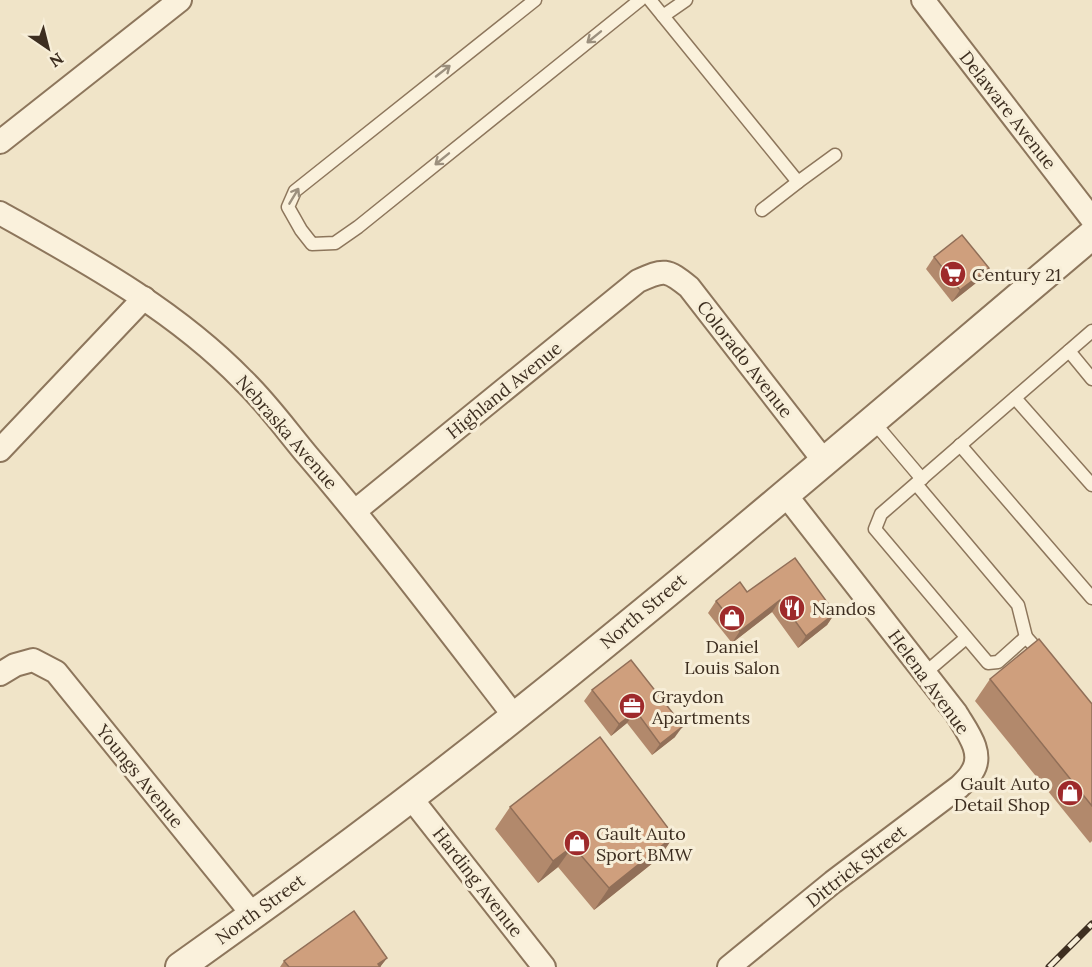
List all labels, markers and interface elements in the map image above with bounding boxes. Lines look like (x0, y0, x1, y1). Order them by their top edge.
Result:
north arrow (18, 18, 78, 78)
one-way arrow (587, 30, 603, 43)
street label: Delaware Avenue (955, 46, 1061, 174)
text: N (46, 49, 67, 72)
one-way arrow (435, 65, 451, 78)
one-way arrow (435, 153, 451, 166)
one-way arrow (288, 188, 300, 205)
supermarket icon: Century 21 (938, 259, 968, 289)
place label: Century 21 (972, 263, 1061, 286)
street label: Colorado Avenue (692, 296, 798, 422)
street label: Highland Avenue (442, 336, 567, 444)
street label: Nebraska Avenue (231, 370, 343, 494)
street label: North Street (595, 568, 691, 654)
restaurant icon: Nandos (777, 593, 807, 623)
place label: Nandos (812, 597, 875, 620)
shop icon: Daniel Louis Salon (717, 603, 747, 633)
street label: Helena Avenue (883, 625, 975, 739)
place label: Daniel Louis Salon (684, 635, 780, 679)
place label: Graydon Apartments (651, 685, 750, 729)
office icon: Graydon Apartments (617, 691, 647, 721)
street label: Youngs Avenue (91, 719, 189, 833)
place label: Gault Auto Detail Shop (954, 772, 1050, 816)
shop icon: Gault Auto Detail Shop (1055, 778, 1085, 808)
street label: Dittrick Street (801, 820, 911, 912)
street label: Harding Avenue (428, 822, 528, 942)
place label: Gault Auto Sport BMW (596, 822, 694, 866)
shop icon: Gault Auto Sport BMW (562, 828, 592, 858)
street label: North Street (211, 869, 309, 949)

